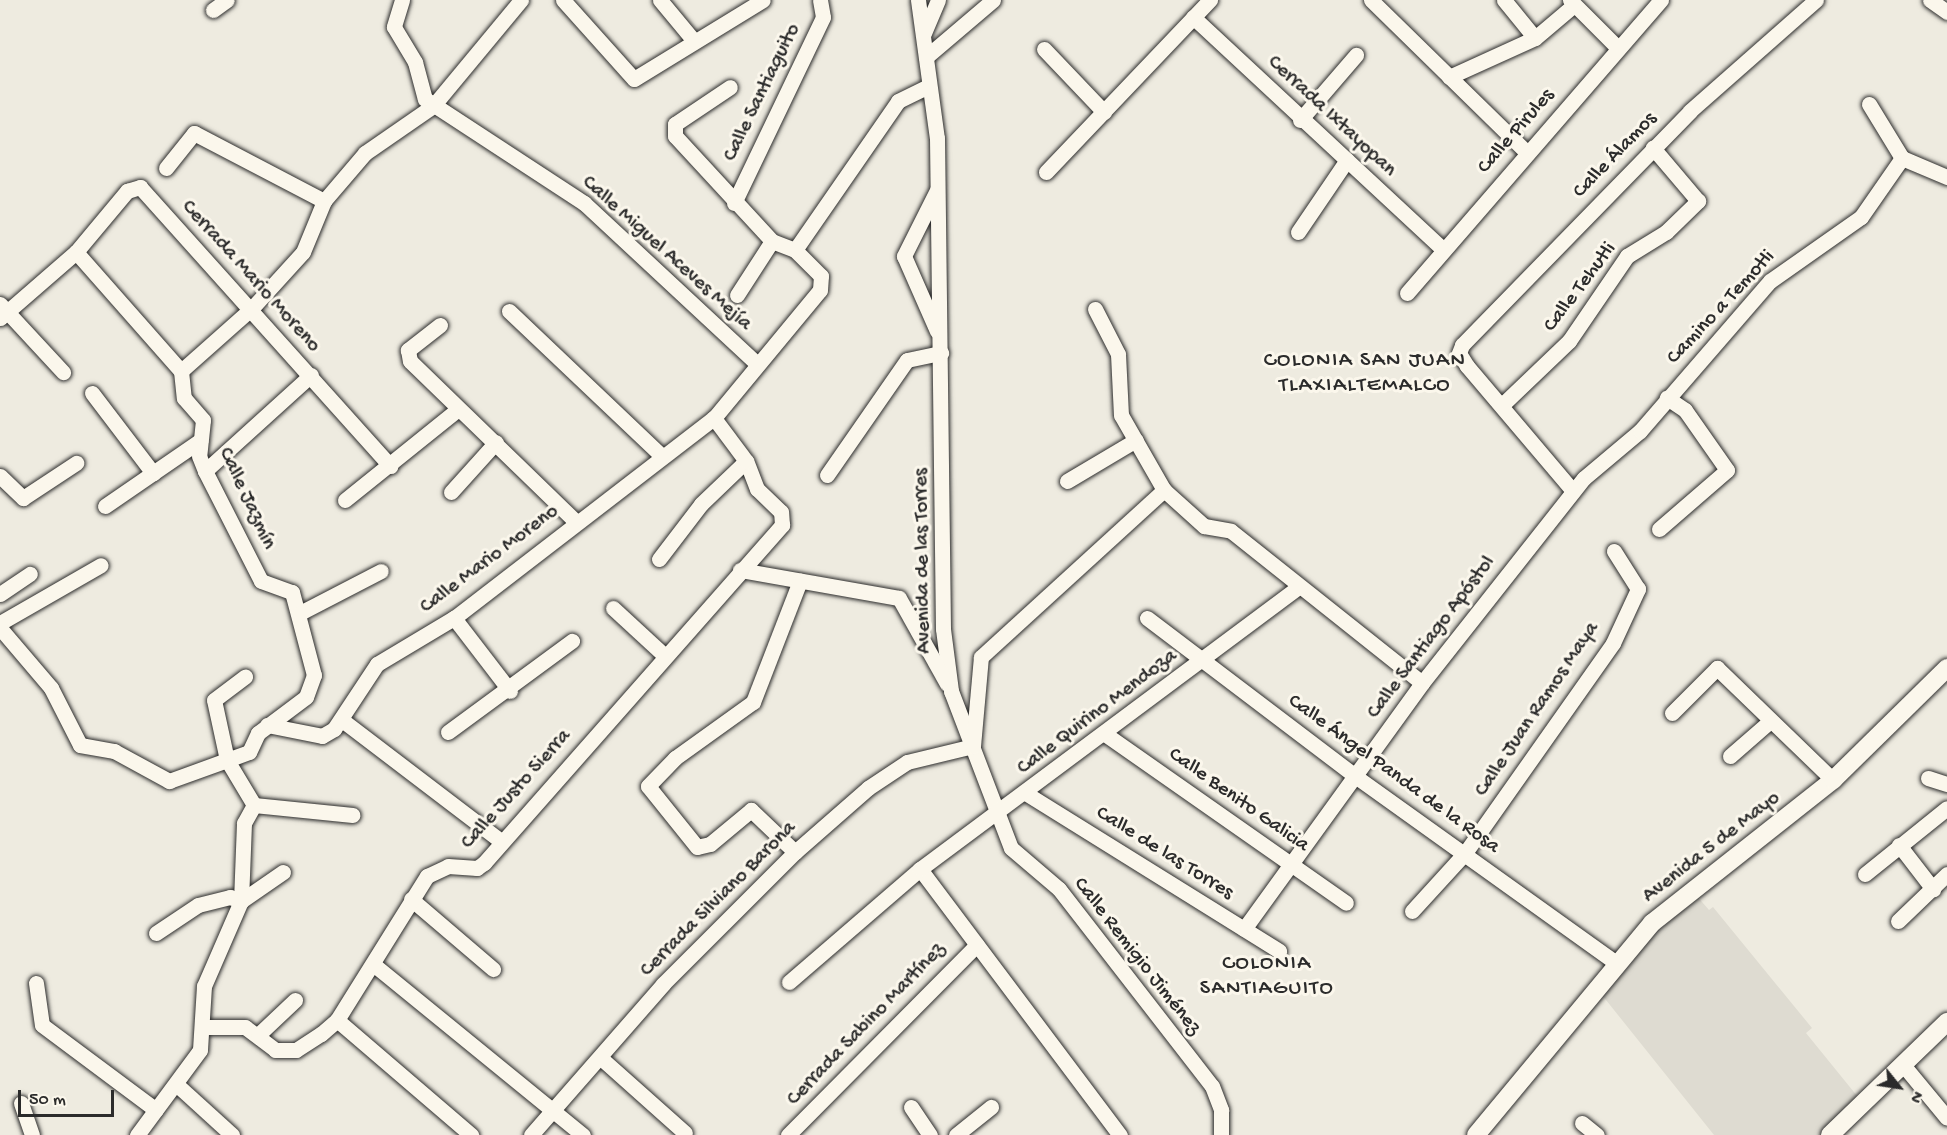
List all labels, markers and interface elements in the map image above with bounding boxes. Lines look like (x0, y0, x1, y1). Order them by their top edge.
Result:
street label: Calle Santiaguito (719, 20, 807, 166)
street label: Cerrada Ixtayopan (1261, 51, 1401, 183)
street label: Calle Pirules (1473, 84, 1561, 180)
street label: Calle Álamos (1569, 108, 1663, 204)
street label: Calle Miguel Aceves Mejía (576, 171, 756, 337)
street label: Cerrada Mario Moreno (175, 196, 325, 358)
street label: Calle Tehutli (1539, 238, 1623, 338)
street label: Camino a Temotli (1663, 245, 1781, 371)
district label: COLONIA SAN JUAN TLAXIALTEMALCO (1264, 348, 1466, 400)
street label: Calle Jazmín (211, 444, 281, 554)
street label: Avenida de las Torres (910, 468, 938, 654)
street label: Calle Mario Moreno (416, 500, 564, 620)
street label: Calle Santiago Apóstol (1362, 552, 1502, 724)
street label: Calle Juan Ramos Maya (1470, 618, 1606, 802)
street label: Calle Quirino Mendoza (1013, 645, 1183, 781)
street label: Calle Ángel Panda de la Rosa (1282, 690, 1504, 860)
street label: Calle Justo Sierra (456, 725, 578, 855)
street label: Calle Benito Galicia (1163, 743, 1313, 859)
street label: Avenida 5 de Mayo (1638, 786, 1786, 910)
street label: Calle de las Torres (1090, 802, 1238, 906)
street label: Cerrada Silviano Barona (636, 817, 802, 983)
street label: Calle Remigio Jiménez (1067, 873, 1205, 1041)
street label: Cerrada Sabino Martínez (782, 938, 952, 1112)
district label: COLONIA SANTIAGUITO (1200, 951, 1334, 1002)
north arrow (1869, 1057, 1929, 1117)
scale bar (21, 1078, 117, 1116)
text: N (1904, 1087, 1926, 1106)
text: 50 m (29, 1090, 66, 1111)

